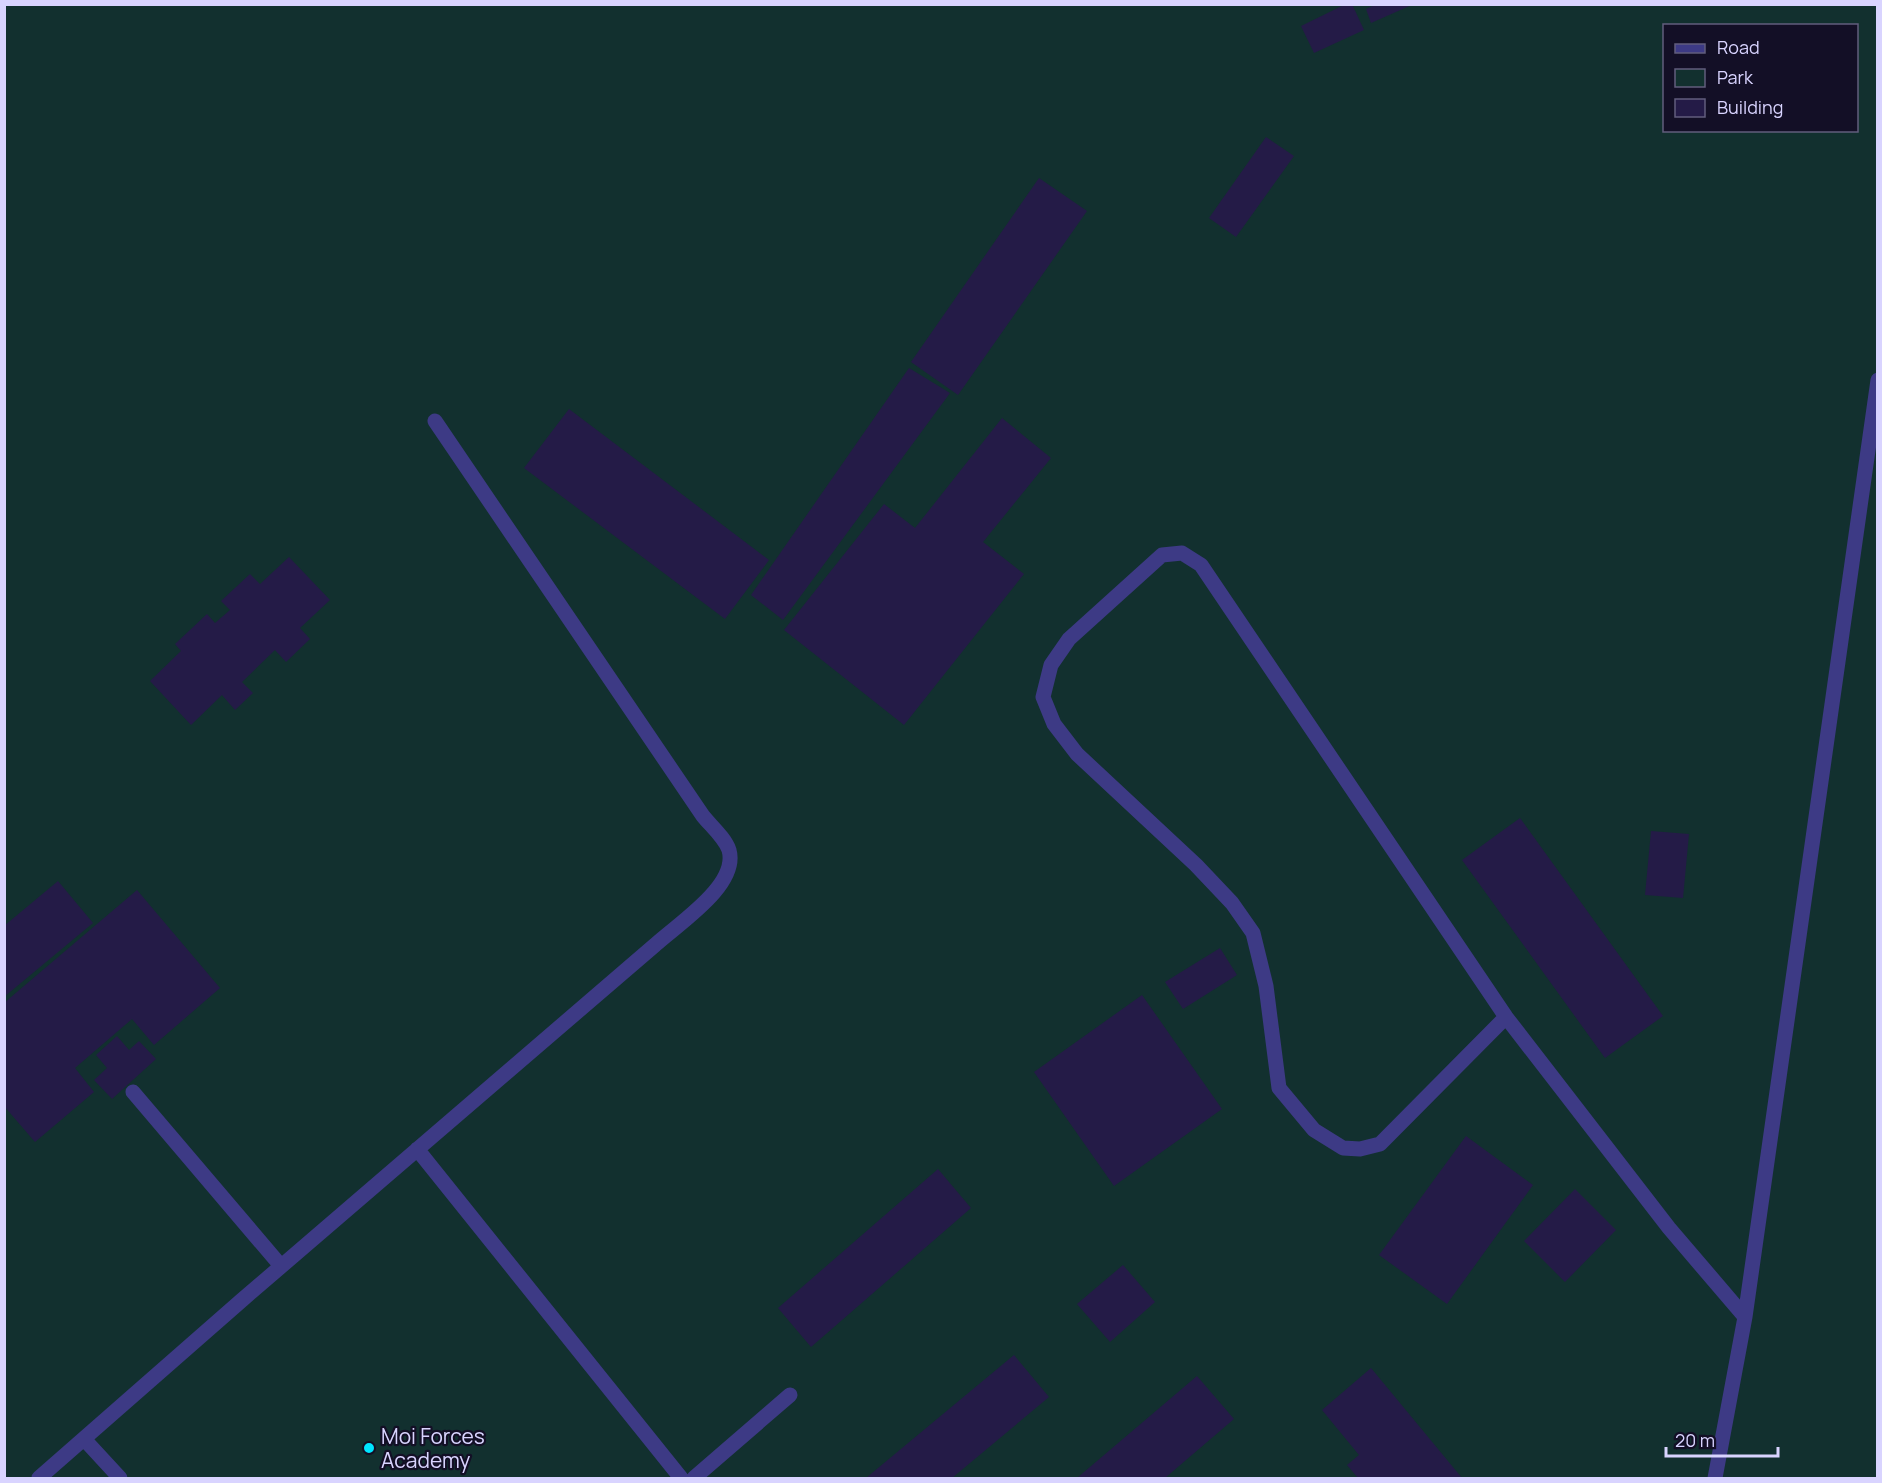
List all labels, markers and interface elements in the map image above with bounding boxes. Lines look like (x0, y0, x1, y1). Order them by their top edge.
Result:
legend (1663, 24, 1858, 132)
text: Road (1717, 35, 1760, 59)
text: Park (1717, 65, 1754, 89)
text: Building (1717, 95, 1783, 119)
scale bar (1666, 1420, 1778, 1458)
place label: Moi Forces Academy (381, 1422, 485, 1474)
text: 20 m (1675, 1428, 1715, 1452)
marker: Moi Forces Academy (362, 1441, 376, 1455)

